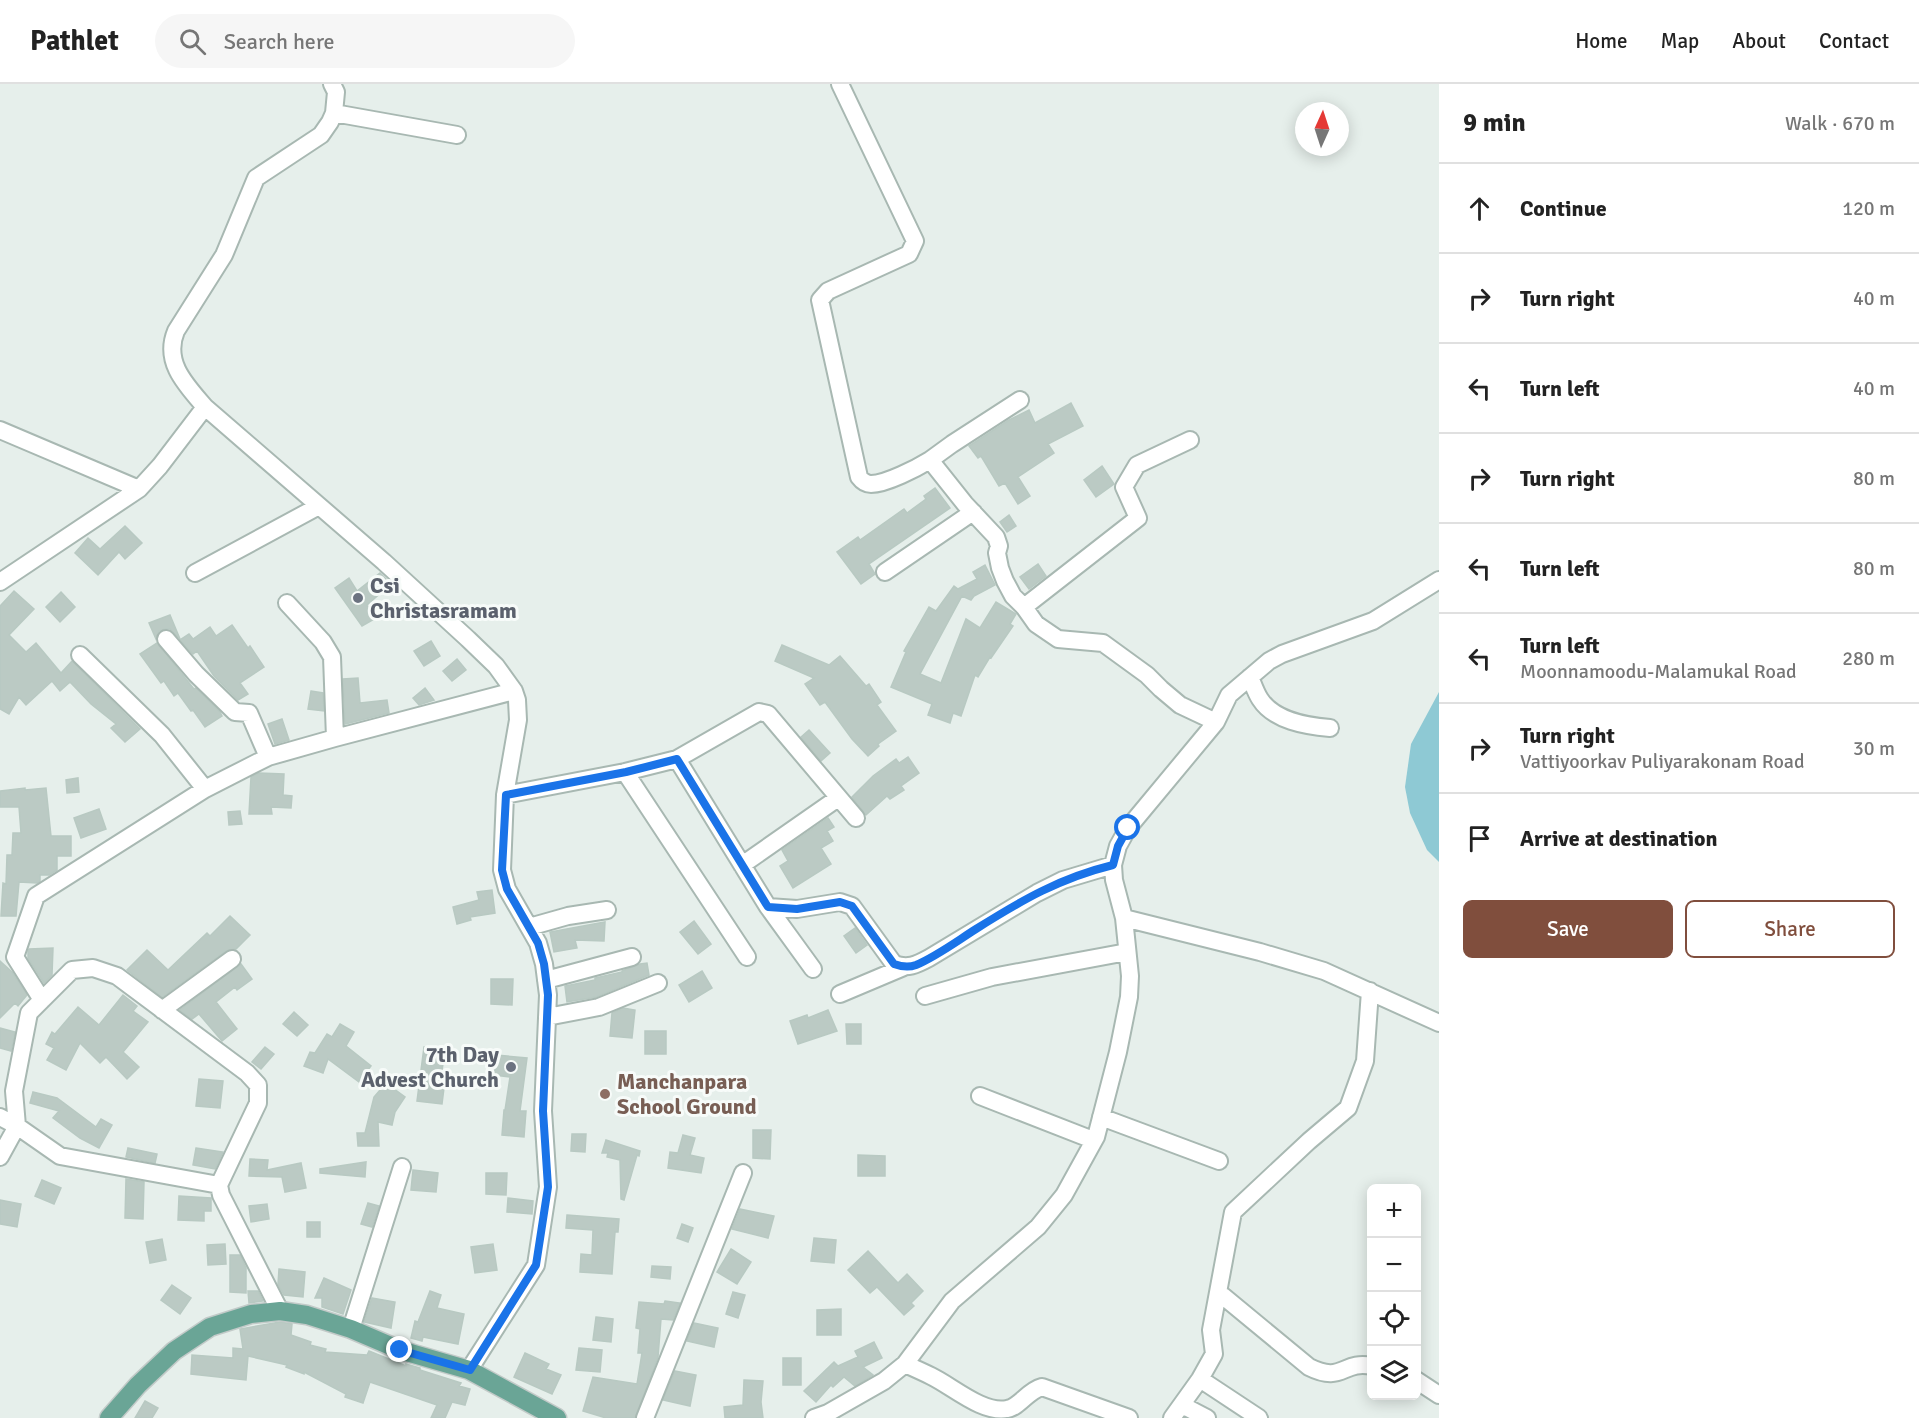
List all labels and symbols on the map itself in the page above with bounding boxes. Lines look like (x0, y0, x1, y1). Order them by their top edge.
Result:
north arrow (1295, 102, 1349, 156)
place label: Csi Christasramam (370, 572, 517, 624)
marker: Csi Christasramam (351, 591, 365, 605)
route start (1114, 814, 1140, 840)
place label: 7th Day Advest Church (361, 1041, 499, 1093)
marker: 7th Day Advest Church (504, 1060, 518, 1074)
place label: Manchanpara School Ground (617, 1068, 757, 1120)
marker: Manchanpara School Ground (598, 1087, 612, 1101)
route end (386, 1336, 412, 1362)

